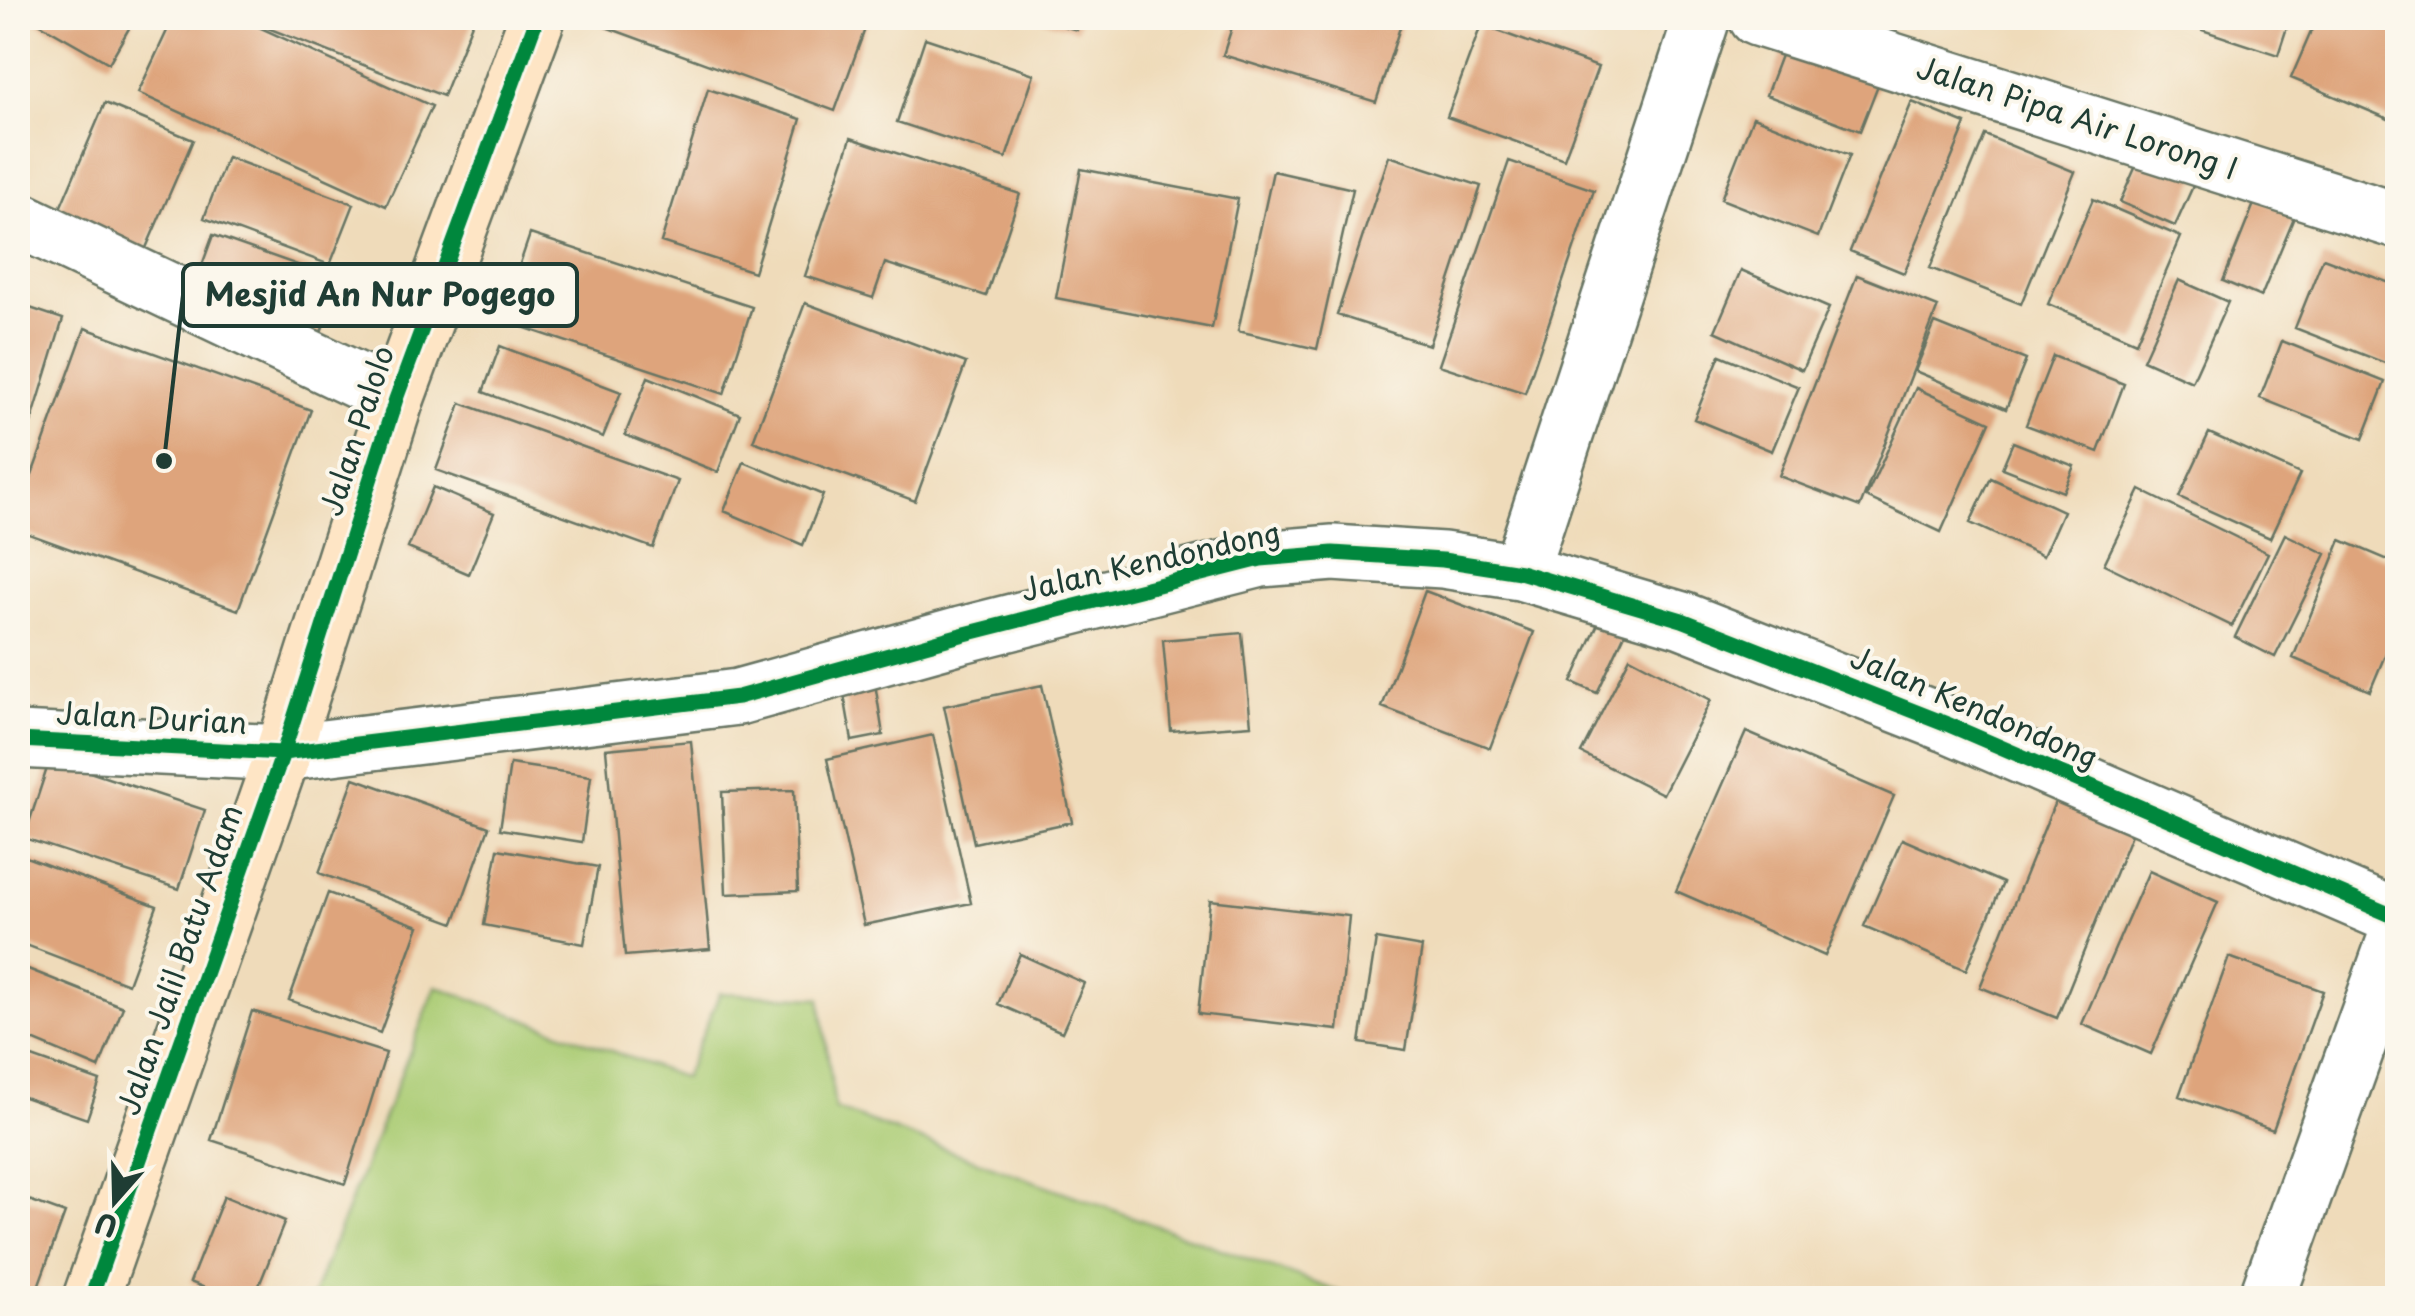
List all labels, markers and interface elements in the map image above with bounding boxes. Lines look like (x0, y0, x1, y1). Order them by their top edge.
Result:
street label: Jalan Pipa Air Lorong I (1911, 43, 2244, 190)
callout: Mesjid An Nur Pogego (183, 264, 577, 326)
text: Mesjid An Nur Pogego (205, 269, 555, 317)
street label: Jalan Palolo (307, 339, 404, 521)
street label: Jalan Kendondong (1016, 508, 1285, 611)
street label: Jalan Kendondong (1844, 633, 2106, 778)
street label: Jalan Durian (55, 689, 249, 744)
street label: Jalan Jalil Batu Adam (104, 798, 253, 1120)
north arrow (65, 1151, 165, 1251)
text: U (89, 1202, 123, 1250)

